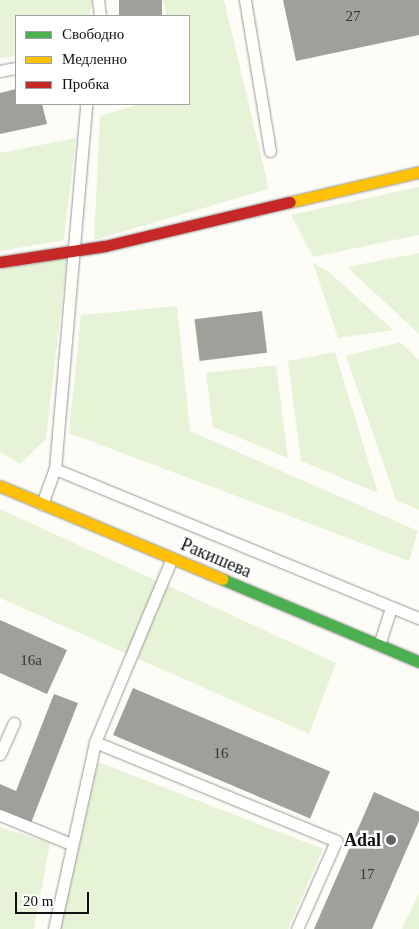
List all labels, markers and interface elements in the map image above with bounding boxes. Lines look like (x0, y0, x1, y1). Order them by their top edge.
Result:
house number: 27 (346, 8, 360, 26)
legend (15, 15, 190, 105)
text: Свободно (62, 26, 124, 42)
text: Медленно (62, 51, 127, 67)
text: Пробка (62, 76, 109, 92)
street label: Ракишева (178, 534, 254, 582)
house number: 16а (20, 652, 42, 670)
house number: 16 (214, 745, 228, 763)
place label: Adal (344, 829, 381, 851)
marker: Adal (385, 834, 397, 846)
house number: 17 (360, 866, 374, 884)
scale bar (18, 882, 91, 914)
text: 20 m (23, 893, 53, 909)

